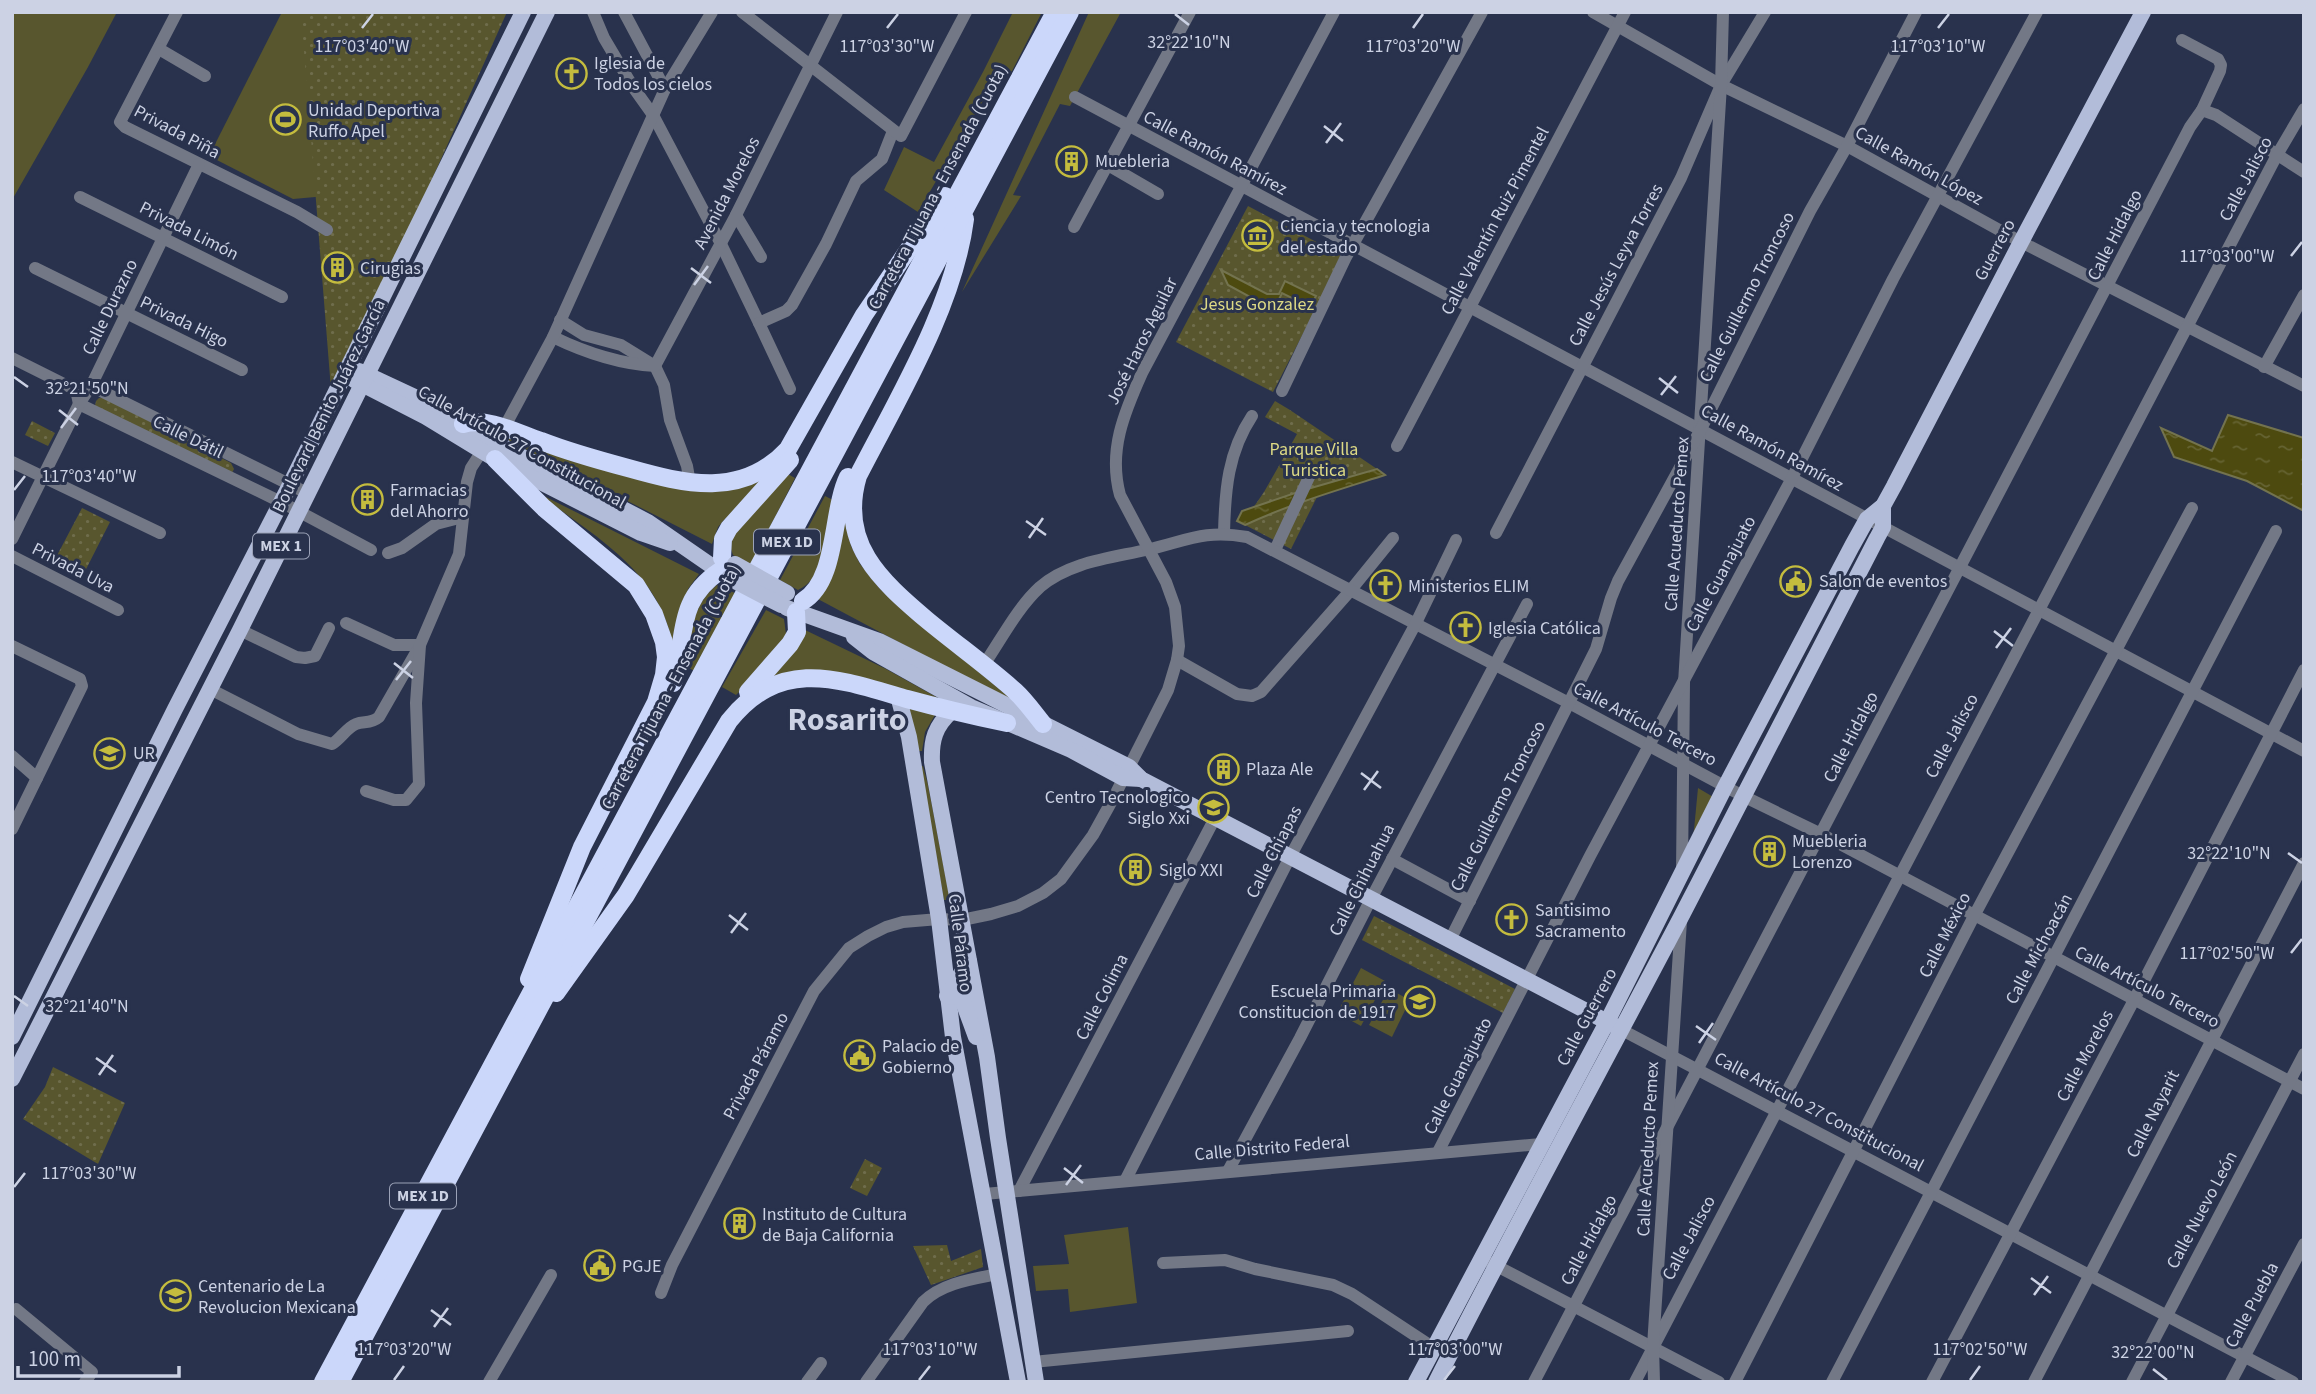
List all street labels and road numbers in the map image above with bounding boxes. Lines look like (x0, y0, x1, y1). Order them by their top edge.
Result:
street label: Carretera Tijuana - Ensenada (Cuota) (862, 60, 1014, 314)
street label: Privada Piña (130, 99, 224, 165)
street label: Calle Ramón Ramírez (1139, 104, 1292, 202)
street label: Calle Ramón López (1850, 120, 1988, 212)
street label: Calle Valentín Ruiz Pimentel (1435, 123, 1555, 319)
street label: Avenida Morelos (688, 132, 766, 254)
street label: Calle Jalisco (2213, 132, 2279, 226)
street label: Calle Jesús Leyva Torres (1563, 179, 1669, 351)
street label: Calle Hidalgo (2081, 185, 2149, 285)
street label: Privada Limón (135, 195, 243, 267)
street label: Calle Guillermo Troncoso (1693, 207, 1801, 387)
street label: Guerrero (1968, 215, 2022, 285)
street label: Calle Durazno (76, 255, 144, 359)
street label: José Haros Aguilar (1100, 272, 1184, 409)
street label: Privada Higo (136, 290, 232, 354)
street label: Boulevard Benito Juárez García (266, 295, 392, 517)
street label: Calle Artículo 27 Constitucional (413, 379, 631, 515)
street label: Calle Ramón Ramírez (1696, 398, 1848, 498)
street label: Calle Dátil (148, 409, 228, 465)
street label: Calle Acueducto Pemex (1658, 436, 1696, 612)
street label: Calle Guanajuato (1680, 511, 1762, 637)
road number: MEX 1D (754, 530, 820, 554)
road number: MEX 1 (253, 534, 309, 558)
street label: Privada Uva (28, 537, 118, 599)
street label: Carretera Tijuana - Ensenada (Cuota) (595, 560, 747, 814)
street label: Calle Artículo Tercero (1569, 676, 1721, 772)
street label: Calle Hidalgo (1817, 687, 1885, 787)
street label: Calle Jalisco (1919, 689, 1985, 783)
street label: Calle Guillermo Troncoso (1444, 716, 1552, 896)
street label: Calle Chiapas (1240, 801, 1308, 903)
street label: Calle Chihuahua (1323, 820, 1401, 940)
street label: Calle México (1913, 888, 1977, 982)
street label: Calle Michoacán (1999, 889, 2079, 1009)
street label: Calle Páramo (942, 892, 978, 994)
street label: Calle Artículo Tercero (2070, 940, 2224, 1034)
street label: Calle Colima (1070, 949, 1134, 1045)
street label: Calle Guerrero (1551, 963, 1623, 1071)
street label: Calle Morelos (2050, 1006, 2120, 1106)
street label: Privada Páramo (717, 1008, 795, 1124)
street label: Calle Guanajuato (1418, 1013, 1498, 1139)
street label: Calle Artículo 27 Constitucional (1710, 1046, 1928, 1178)
street label: Calle Acueducto Pemex (1631, 1061, 1665, 1237)
street label: Calle Nayarit (2120, 1066, 2186, 1162)
street label: Calle Distrito Federal (1193, 1129, 1351, 1167)
street label: Calle Nuevo León (2160, 1147, 2244, 1273)
road number: MEX 1D (390, 1184, 456, 1208)
street label: Calle Hidalgo (1555, 1190, 1623, 1290)
street label: Calle Jalisco (1656, 1191, 1722, 1285)
street label: Calle Puebla (2219, 1258, 2285, 1352)

